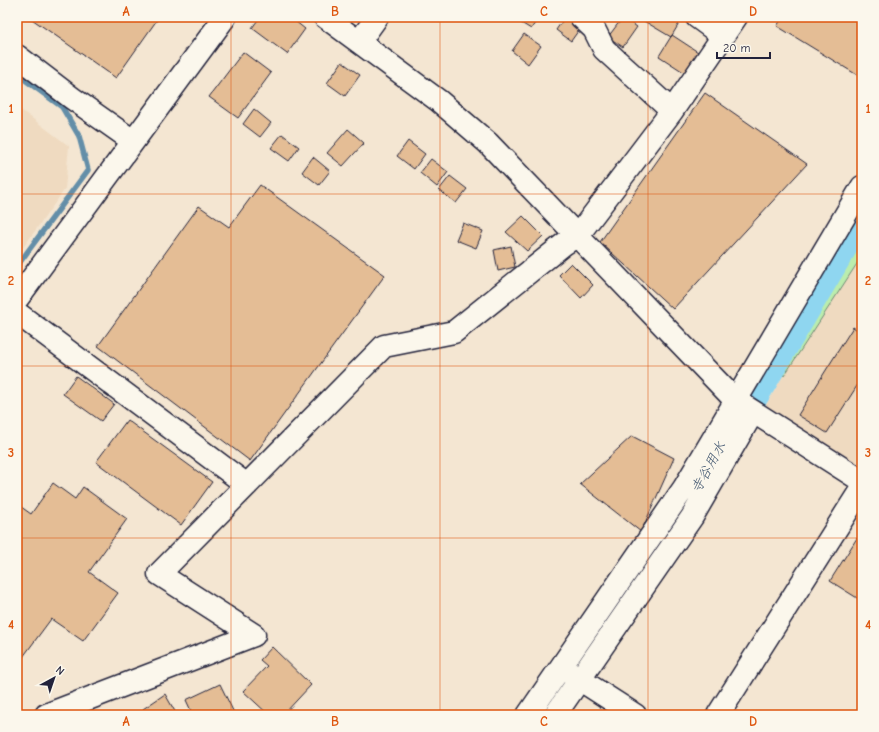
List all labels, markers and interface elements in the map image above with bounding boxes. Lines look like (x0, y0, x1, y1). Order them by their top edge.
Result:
text: A (122, 4, 130, 19)
text: B (331, 4, 339, 19)
text: C (540, 4, 548, 19)
text: D (749, 4, 757, 19)
scale bar (717, 34, 770, 60)
text: 20 m (723, 41, 751, 55)
text: 1 (8, 101, 14, 116)
text: 1 (865, 101, 871, 116)
text: 2 (8, 273, 14, 288)
text: 2 (865, 273, 871, 288)
water label: 寺谷用水 (687, 439, 729, 496)
text: 3 (8, 445, 14, 460)
text: 3 (865, 445, 871, 460)
text: 4 (8, 617, 14, 632)
text: 4 (865, 617, 871, 632)
north arrow (34, 658, 74, 698)
text: N (53, 663, 67, 678)
text: A (122, 714, 130, 729)
text: B (331, 714, 339, 729)
text: C (540, 714, 548, 729)
text: D (749, 714, 757, 729)

